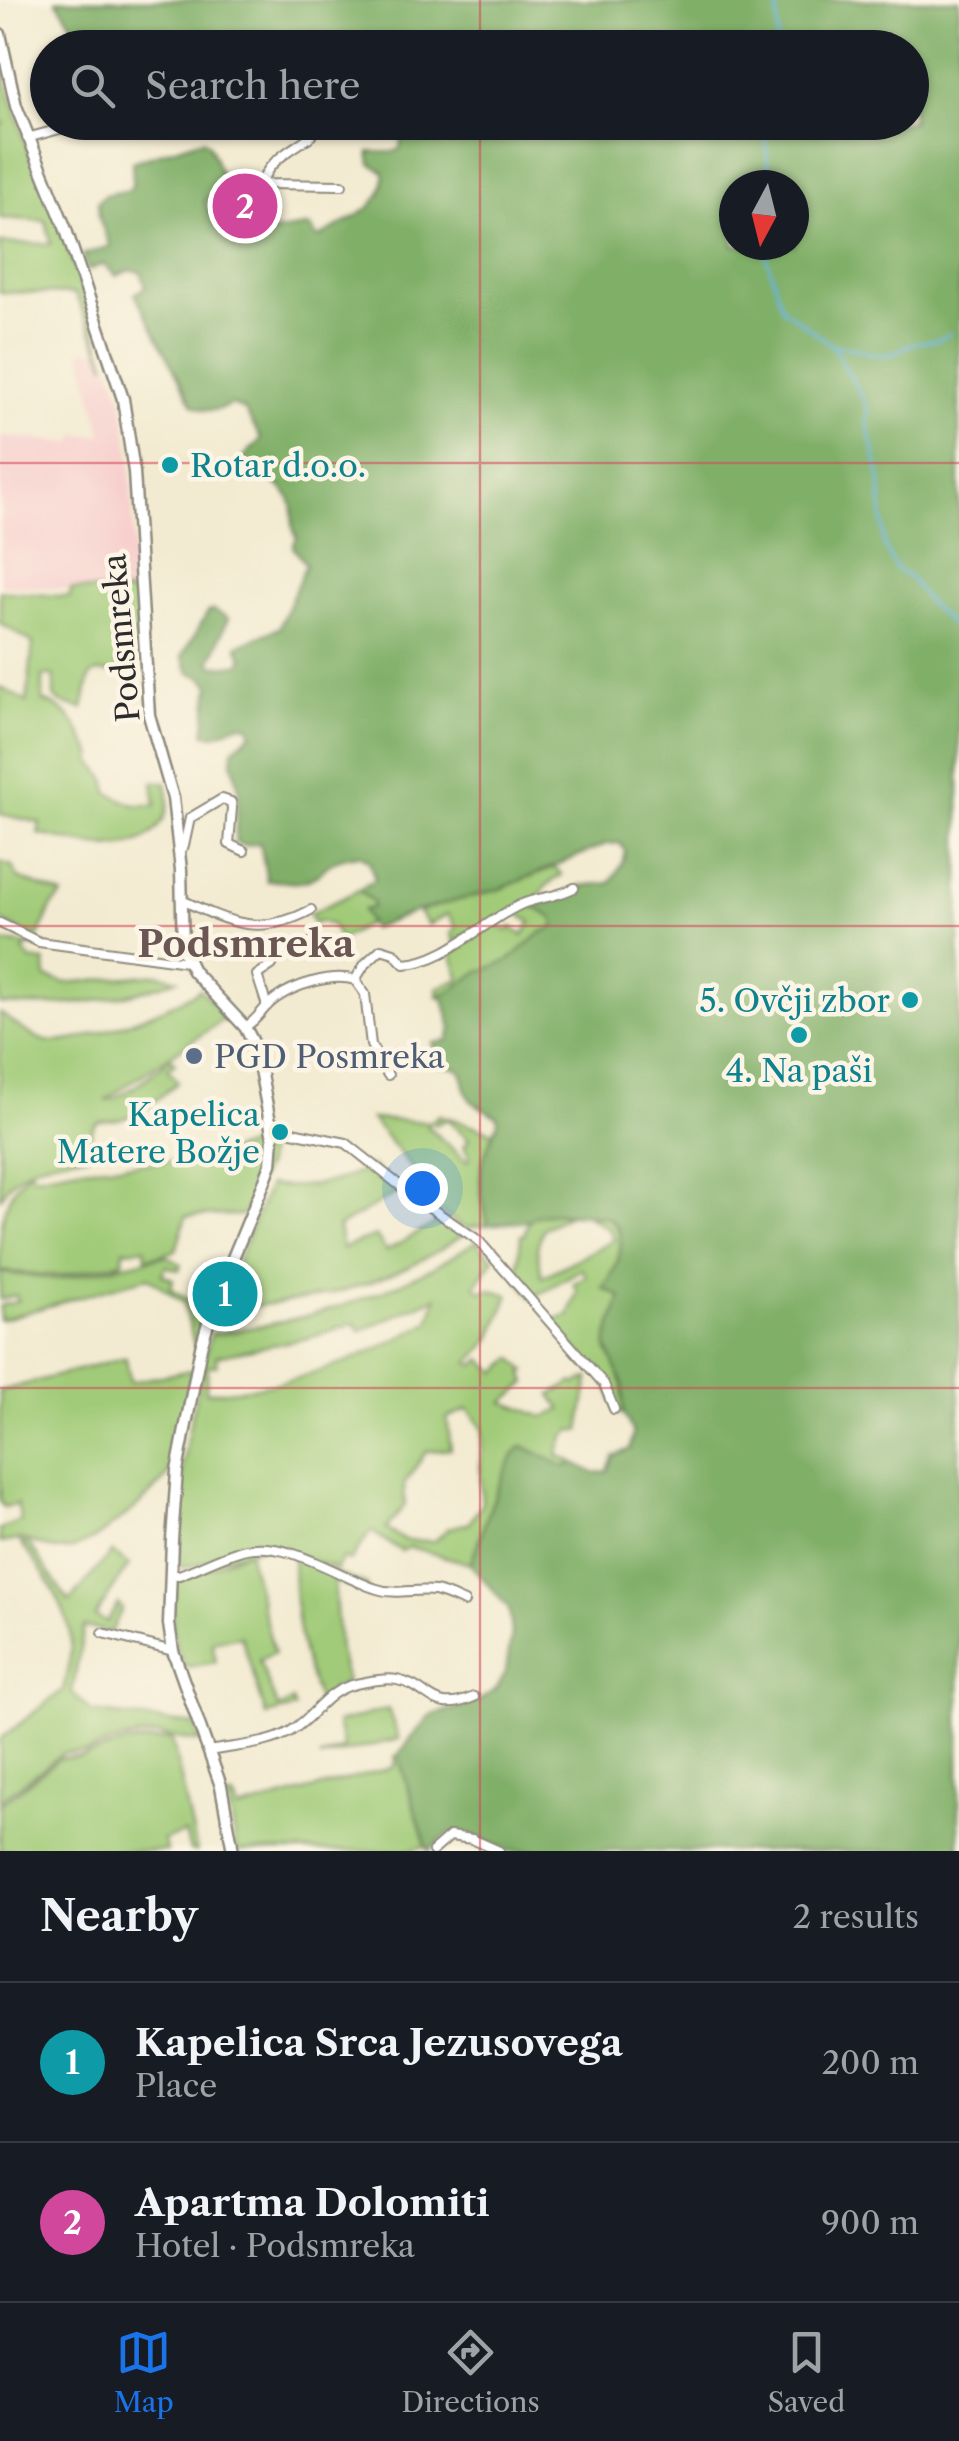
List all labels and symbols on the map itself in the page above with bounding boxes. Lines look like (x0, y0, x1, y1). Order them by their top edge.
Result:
pin: 2 (212, 168, 278, 244)
north arrow (719, 170, 809, 260)
place label: Rotar d.o.o. (190, 446, 366, 485)
marker: Rotar d.o.o. (159, 454, 181, 476)
street label: Podsmreka (94, 552, 148, 724)
district label: Podsmreka (137, 920, 356, 967)
place label: 5. Ovčji zbor (699, 981, 891, 1020)
marker: 5. Ovčji zbor (899, 989, 921, 1011)
marker: 4. Na paši (788, 1024, 810, 1046)
place label: PGD Posmreka (214, 1037, 445, 1076)
marker: PGD Posmreka (183, 1045, 205, 1067)
place label: 4. Na paši (726, 1051, 872, 1090)
place label: Kapelica Matere Božje (57, 1095, 260, 1171)
marker: Kapelica Matere Božje (269, 1121, 291, 1143)
your location (397, 1163, 448, 1214)
pin: 1 (192, 1256, 258, 1332)

